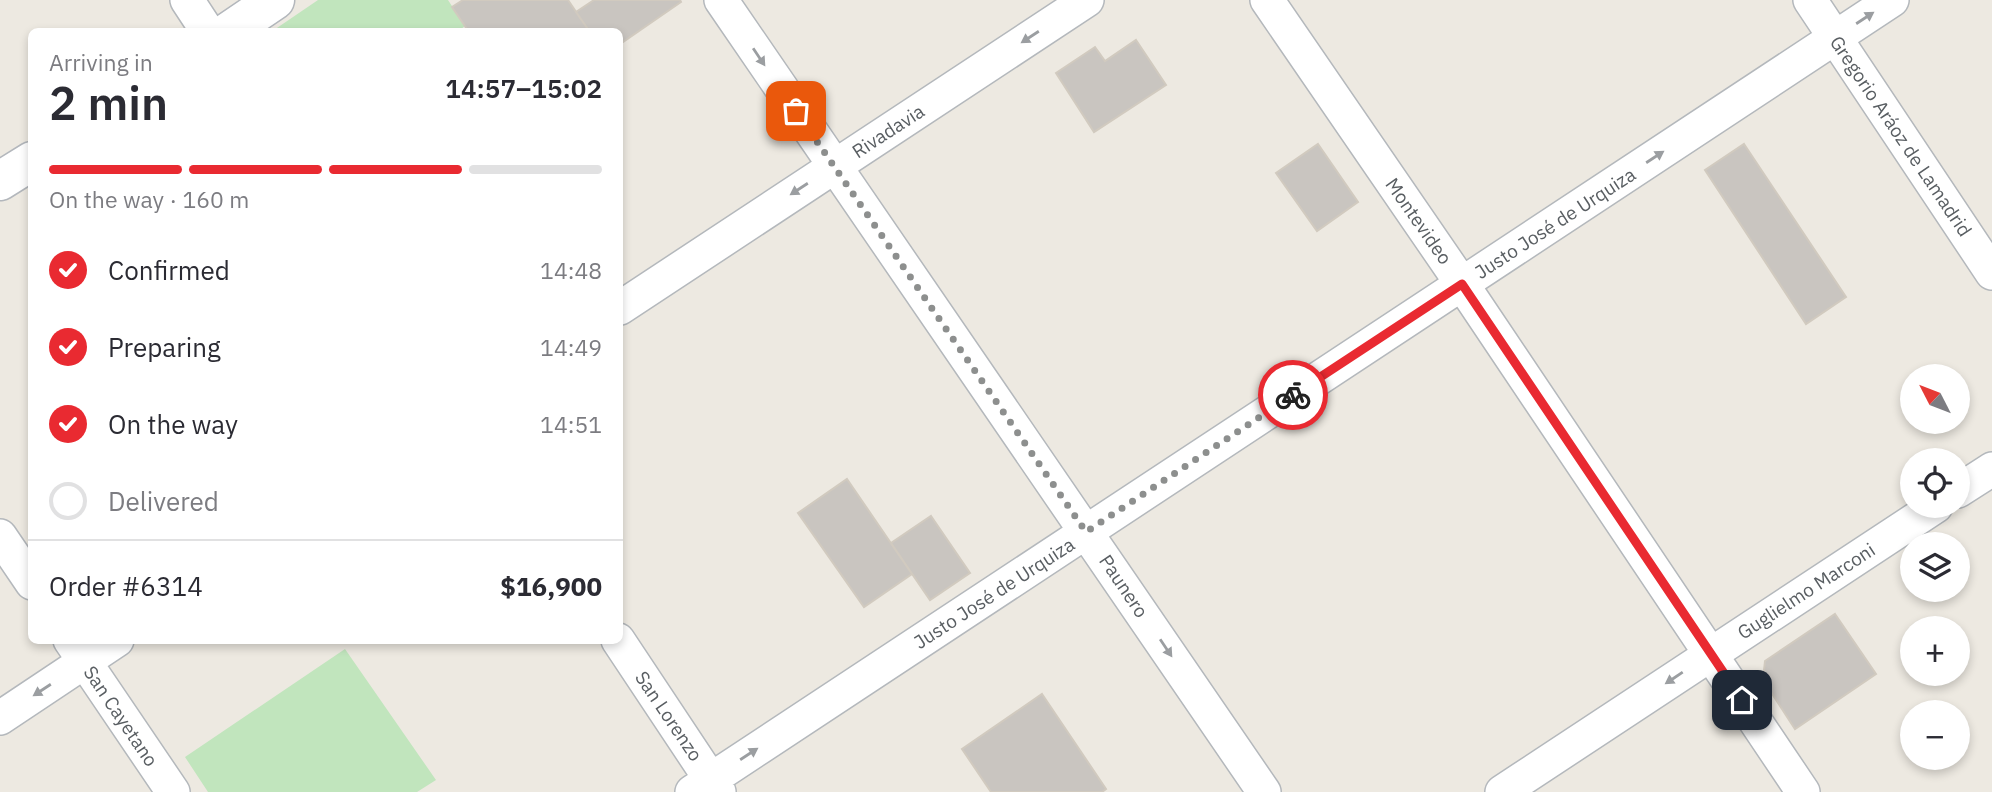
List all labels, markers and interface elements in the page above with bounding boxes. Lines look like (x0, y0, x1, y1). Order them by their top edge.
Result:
one-way arrow (1856, 11, 1874, 25)
one-way arrow (1021, 31, 1040, 44)
street label: Gregorio Aráoz de Lamadrid (1825, 31, 1977, 241)
text: Arriving in (49, 47, 153, 77)
one-way arrow (752, 47, 765, 66)
text: 14:57–15:02 (445, 71, 602, 105)
text: 2 min (49, 73, 168, 133)
pin (766, 81, 826, 141)
icon: bag (777, 92, 815, 130)
street label: Rivadavia (847, 99, 929, 163)
one-way arrow (1645, 151, 1664, 164)
street label: Justo José de Urquiza (1470, 162, 1640, 284)
street label: Montevideo (1381, 173, 1457, 269)
one-way arrow (790, 183, 809, 196)
text: On the way · 160 m (49, 184, 249, 214)
icon: check (49, 251, 87, 289)
text: Confirmed (108, 253, 230, 287)
text: 14:48 (540, 255, 602, 285)
icon: check (49, 328, 87, 366)
text: Preparing (108, 330, 221, 364)
text: 14:49 (540, 332, 602, 362)
courier (1258, 360, 1328, 430)
north arrow (1900, 364, 1970, 434)
map controls (1900, 364, 1970, 770)
icon: bike (1274, 376, 1312, 414)
icon: check (49, 405, 87, 443)
text: On the way (108, 407, 238, 441)
text: 14:51 (540, 409, 602, 439)
button: locate (1900, 448, 1970, 518)
text: Delivered (108, 484, 219, 518)
street label: Justo José de Urquiza (909, 532, 1079, 654)
button: layers (1900, 532, 1970, 602)
street label: Guglielmo Marconi (1733, 538, 1879, 644)
street label: Paunero (1094, 550, 1154, 622)
text: Order #6314 (49, 569, 203, 603)
text: $16,900 (500, 569, 602, 603)
button: + (1900, 616, 1970, 686)
one-way arrow (1159, 639, 1173, 657)
street label: San Cayetano (79, 661, 163, 771)
street label: San Lorenzo (630, 666, 708, 766)
pin (1712, 670, 1772, 730)
one-way arrow (1665, 671, 1684, 684)
icon: home (1723, 681, 1761, 719)
one-way arrow (33, 683, 51, 697)
button: − (1900, 700, 1970, 770)
one-way arrow (739, 748, 759, 761)

